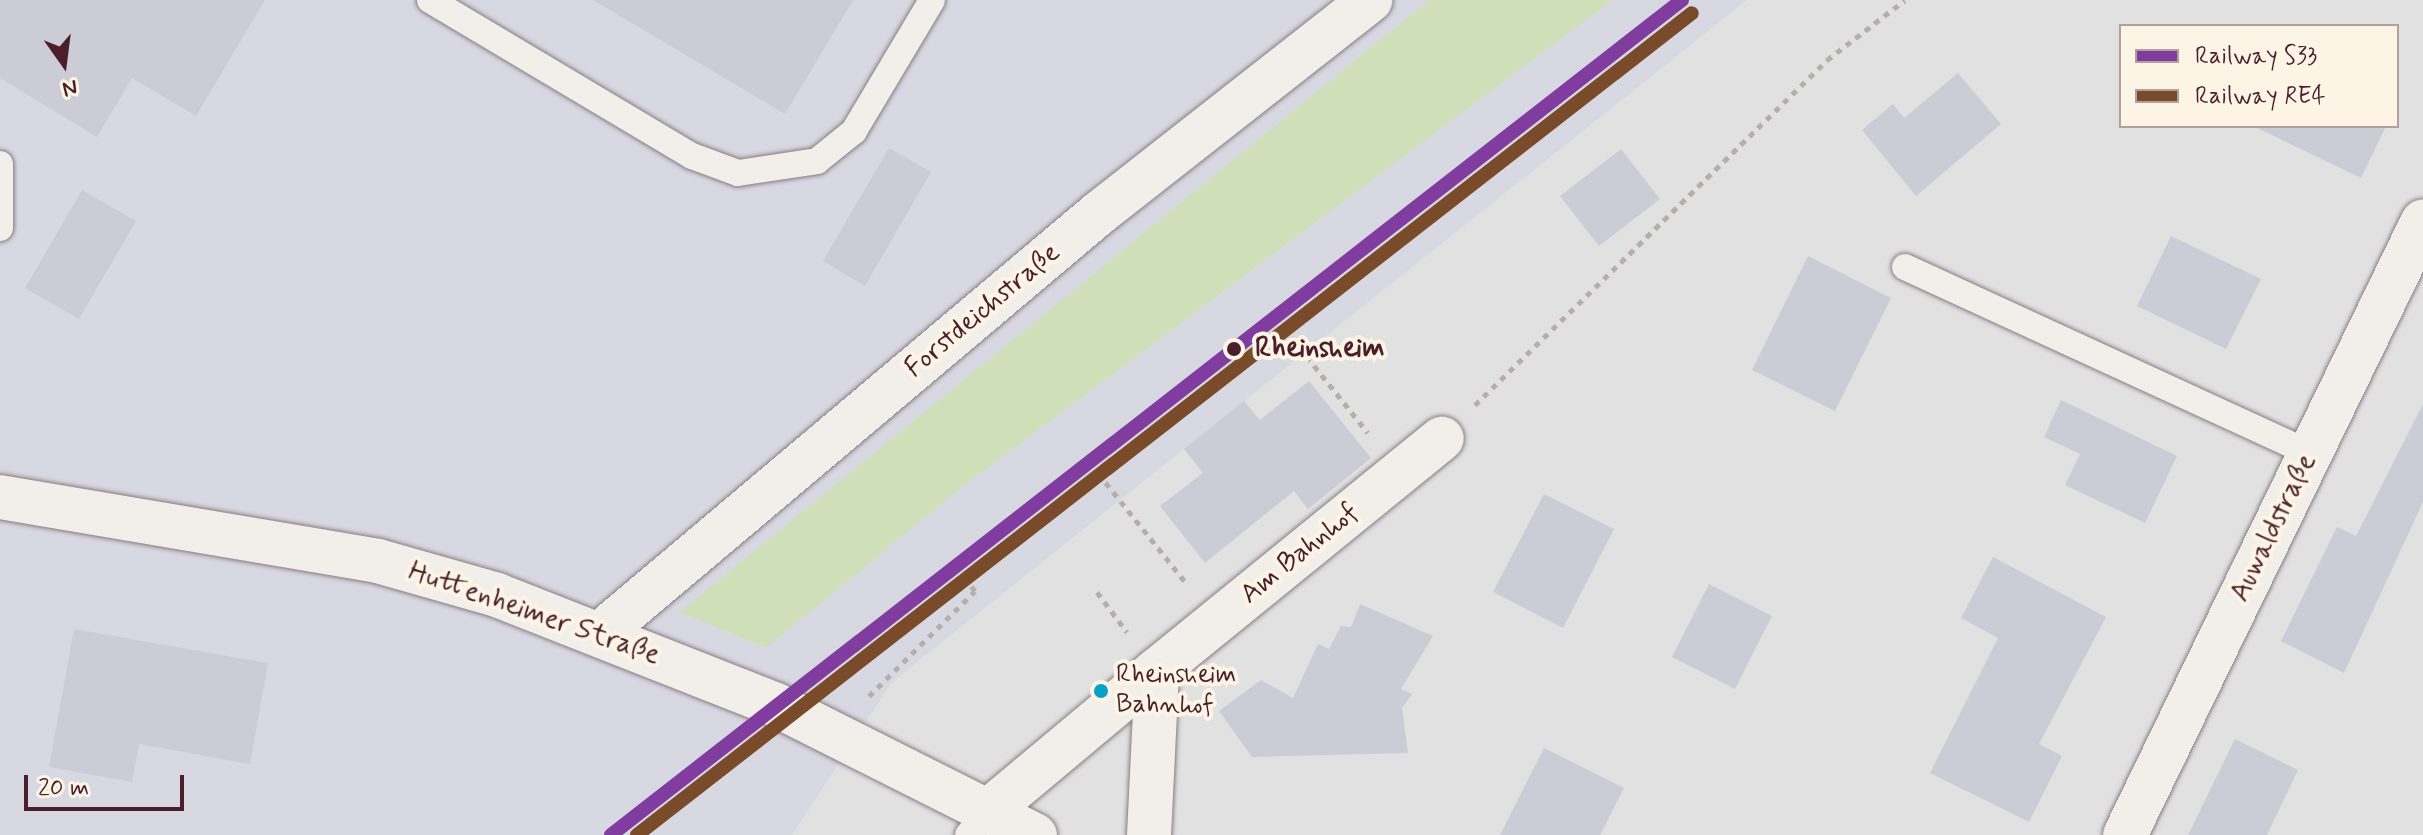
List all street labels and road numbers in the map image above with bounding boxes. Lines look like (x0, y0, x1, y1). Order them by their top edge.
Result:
street label: Forstdeichstraße (899, 236, 1067, 386)
street label: Auwaldstraße (2224, 449, 2324, 607)
street label: Am Bahnhof (1230, 493, 1370, 615)
street label: Huttenheimer Straße (406, 556, 662, 672)

